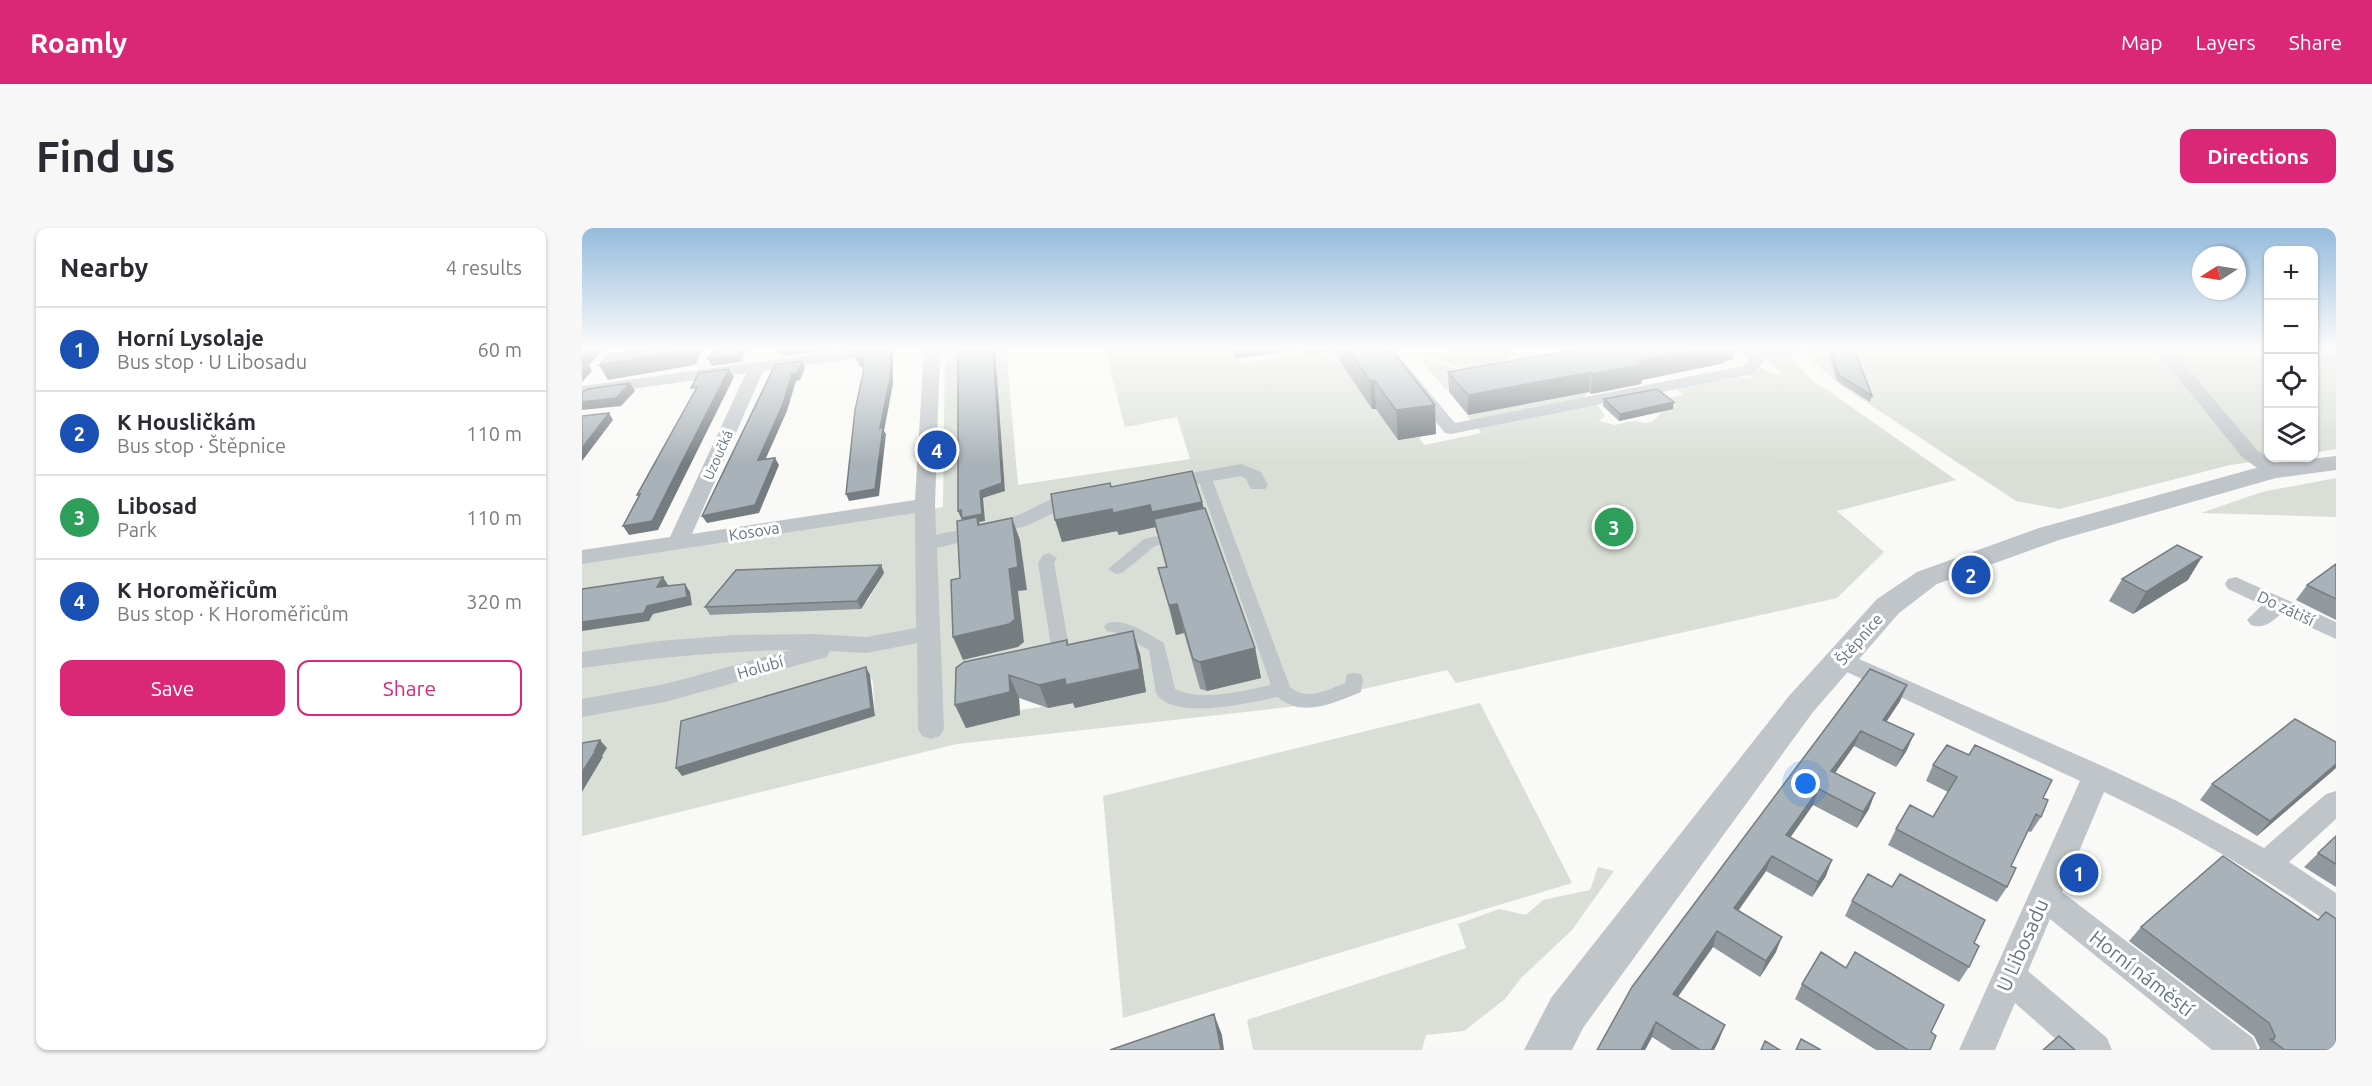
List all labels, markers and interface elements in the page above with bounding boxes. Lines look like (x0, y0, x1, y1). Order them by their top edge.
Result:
text: Roamly (30, 27, 127, 58)
text: Map (2121, 30, 2162, 54)
text: Layers (2195, 30, 2256, 54)
text: Share (2289, 30, 2342, 54)
button: Directions (2180, 129, 2336, 183)
text: Find us (36, 133, 175, 180)
north arrow (2192, 246, 2246, 300)
map controls (2264, 246, 2318, 462)
button: + (2264, 246, 2318, 300)
text: Nearby (60, 253, 148, 282)
text: 4 results (446, 256, 522, 279)
button: − (2264, 300, 2318, 354)
text: Horní Lysolaje (117, 325, 264, 350)
text: 1 (74, 338, 85, 361)
text: 60 m (478, 338, 522, 361)
text: Bus stop · U Libosadu (117, 350, 307, 373)
button: locate (2264, 354, 2318, 408)
button: layers (2264, 408, 2318, 462)
text: K Housličkám (117, 409, 256, 434)
text: 2 (74, 422, 85, 445)
text: 110 m (466, 422, 522, 445)
street label: Uzoučká (700, 428, 736, 482)
pin: 4 (918, 428, 956, 472)
text: Bus stop · Štěpnice (117, 434, 286, 457)
text: Libosad (117, 493, 197, 518)
pin: 3 (1594, 504, 1634, 550)
text: 3 (74, 506, 85, 529)
text: 110 m (466, 506, 522, 529)
text: Park (117, 518, 157, 541)
street label: Kosova (727, 518, 781, 544)
pin: 2 (1952, 552, 1990, 598)
text: K Horoměřicům (117, 577, 278, 602)
street label: Do zátiší (2255, 587, 2318, 629)
text: 4 (74, 590, 85, 613)
text: 320 m (466, 590, 522, 613)
text: Bus stop · K Horoměřicům (117, 602, 349, 625)
street label: Štěpnice (1831, 609, 1886, 668)
street label: Holubí (735, 652, 786, 682)
button: Save (60, 660, 285, 716)
button: Share (297, 660, 522, 716)
your location (1791, 769, 1820, 798)
pin: 1 (2060, 850, 2098, 896)
street label: U Libosadu (1991, 895, 2053, 995)
street label: Horní náměstí (2085, 925, 2199, 1021)

